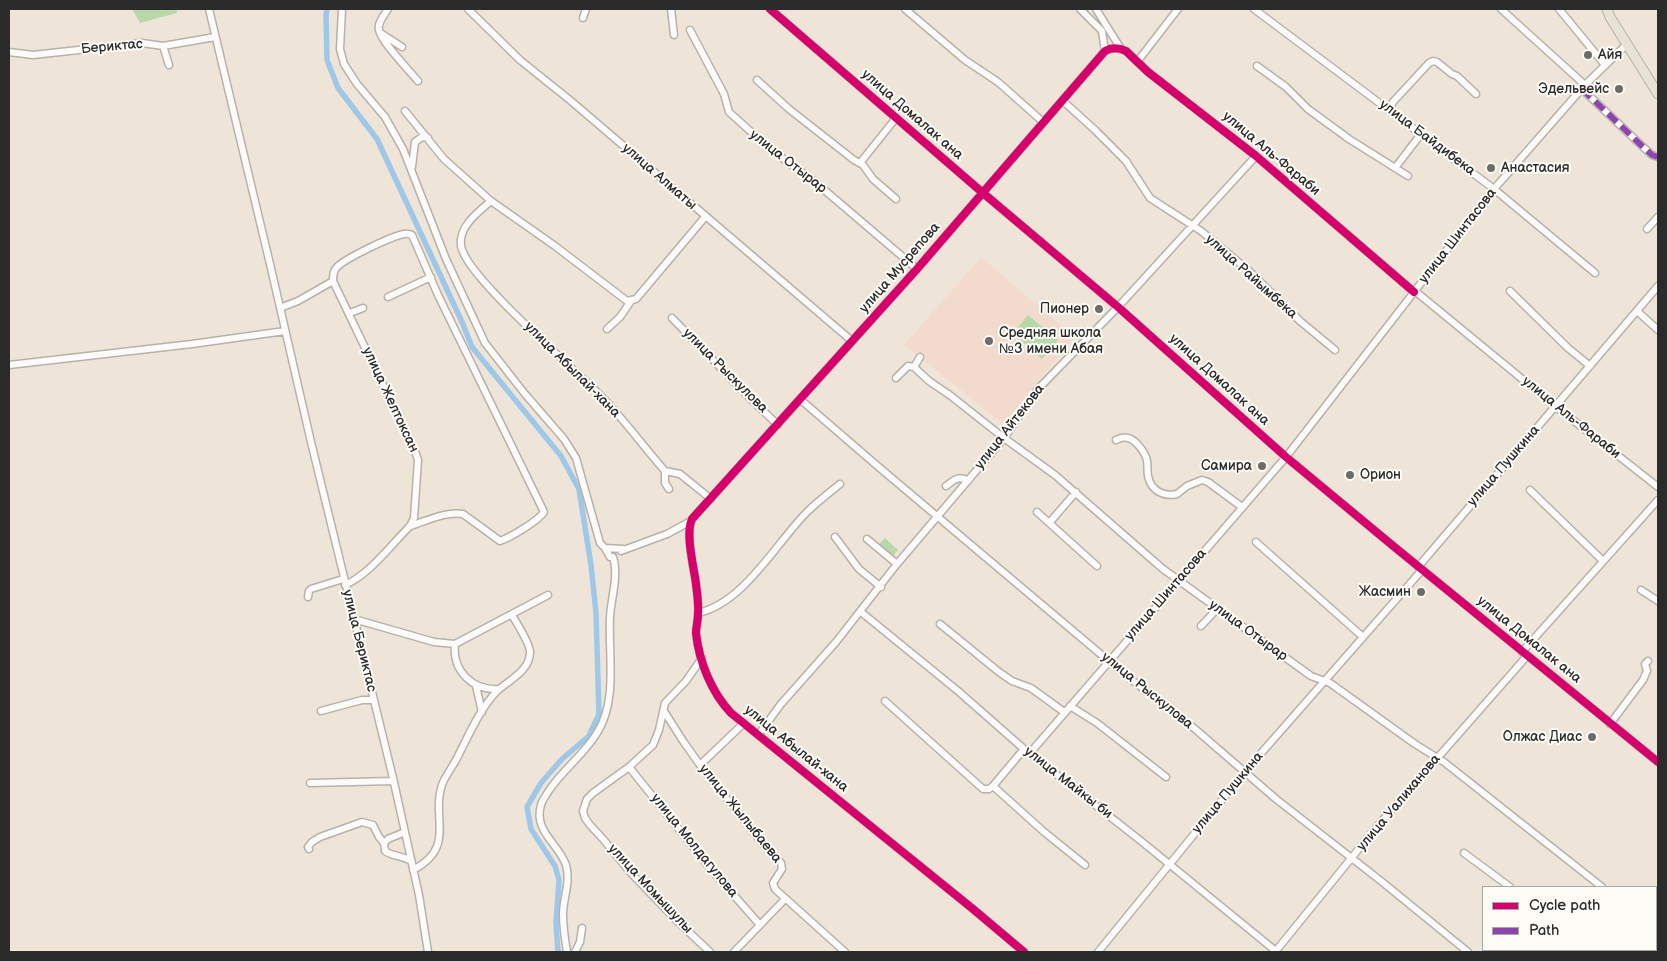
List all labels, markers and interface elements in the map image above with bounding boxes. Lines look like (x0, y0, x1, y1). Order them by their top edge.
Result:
street label: Бериктас (80, 36, 144, 58)
place label: Айя (1598, 47, 1622, 63)
marker: Айя (1582, 49, 1594, 61)
street label: улица Домалак ана (858, 66, 966, 164)
place label: Эдельвейс (1538, 81, 1609, 97)
marker: Эдельвейс (1613, 83, 1625, 95)
street label: улица Байдибека (1376, 96, 1478, 180)
street label: улица Аль-Фараби (1219, 108, 1323, 200)
street label: улица Отырар (746, 127, 830, 197)
street label: улица Алматы (618, 140, 700, 214)
place label: Анастасия (1501, 160, 1570, 176)
marker: Анастасия (1485, 162, 1497, 174)
street label: улица Шинтасова (1416, 185, 1500, 287)
street label: улица Мусрепова (856, 219, 944, 317)
street label: улица Райымбека (1202, 231, 1300, 323)
place label: Пионер (1040, 301, 1089, 317)
marker: Пионер (1093, 303, 1105, 315)
street label: улица Абылай-хана (521, 319, 623, 421)
street label: улица Рыскулова (679, 325, 771, 417)
place label: Средняя школа №3 имени Абая (999, 325, 1103, 358)
street label: улица Домалак ана (1165, 331, 1273, 429)
marker: Средняя школа №3 имени Абая (983, 335, 995, 347)
street label: улица Желтоксан (358, 345, 422, 455)
street label: улица Аль-Фараби (1518, 373, 1624, 463)
street label: улица Айтекова (972, 381, 1048, 473)
street label: улица Пушкина (1464, 422, 1544, 510)
place label: Самира (1201, 458, 1252, 474)
marker: Самира (1256, 460, 1268, 472)
place label: Орион (1360, 467, 1401, 483)
marker: Орион (1344, 469, 1356, 481)
street label: улица Шинтасова (1122, 546, 1210, 644)
place label: Жасмин (1359, 584, 1411, 600)
marker: Жасмин (1415, 586, 1427, 598)
street label: улица Бериктас (338, 588, 380, 694)
street label: улица Домалак ана (1474, 593, 1584, 687)
street label: улица Отырар (1205, 597, 1291, 665)
street label: улица Рыскулова (1098, 649, 1196, 733)
street label: улица Абылай-хана (741, 702, 851, 796)
place label: Олжас Диас (1503, 729, 1582, 745)
marker: Олжас Диас (1586, 731, 1598, 743)
street label: улица Майкы би (1021, 743, 1115, 823)
street label: улица Пушкина (1189, 749, 1267, 837)
street label: улица Уалиханова (1354, 751, 1444, 855)
street label: улица Жылыбаева (695, 761, 785, 867)
street label: улица Молдагулова (647, 791, 741, 901)
street label: улица Момышулы (604, 841, 696, 937)
legend (1482, 886, 1657, 951)
text: Cycle path (1529, 896, 1600, 915)
text: Path (1529, 921, 1559, 940)

